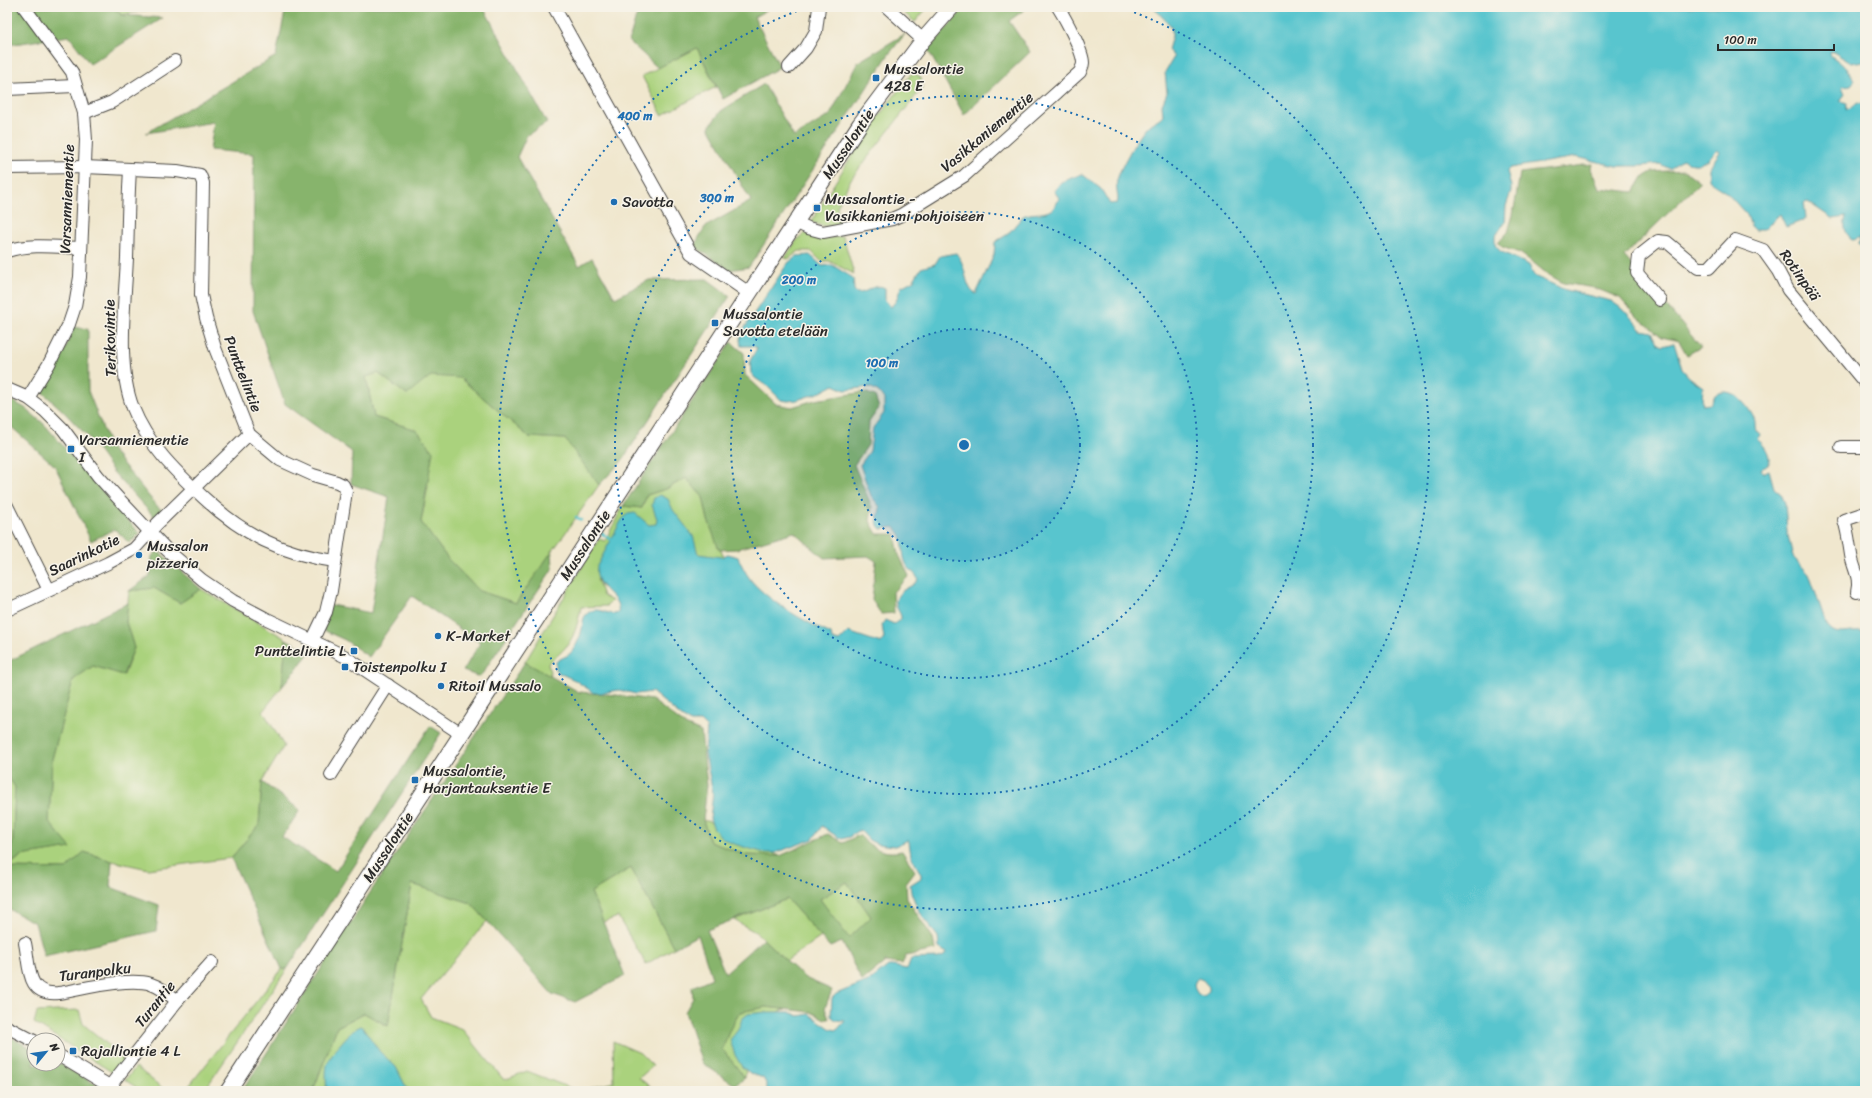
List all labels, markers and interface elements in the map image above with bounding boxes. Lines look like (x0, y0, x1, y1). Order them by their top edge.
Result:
scale bar (1718, 26, 1834, 52)
text: 100 m (1724, 29, 1757, 51)
place label: Mussalontie 428 E (884, 56, 964, 99)
marker: Mussalontie 428 E (871, 73, 881, 83)
street label: Vasikkaniementie (935, 85, 1040, 179)
street label: Mussalontie (815, 103, 881, 184)
text: 400 m (616, 105, 653, 127)
street label: Varsanniementie (52, 143, 82, 254)
place label: Mussalontie - Vasikkaniemi pohjoiseen (825, 186, 984, 229)
text: 300 m (699, 187, 735, 209)
place label: Savotta (622, 189, 674, 215)
marker: Savotta (609, 197, 619, 207)
marker: Mussalontie - Vasikkaniemi pohjoiseen (812, 203, 822, 213)
street label: Rotinpää (1773, 244, 1828, 307)
text: 200 m (781, 269, 817, 291)
street label: Terikovintie (96, 299, 124, 377)
place label: Mussalontie Savotta etelään (723, 301, 828, 344)
marker: Mussalontie Savotta etelään (710, 318, 720, 328)
street label: Punttelintie (216, 332, 270, 416)
text: 100 m (866, 352, 899, 374)
place label: Varsanniementie I (78, 427, 189, 470)
centre of rings (957, 438, 971, 452)
marker: Varsanniementie I (66, 444, 76, 454)
street label: Mussalontie (552, 504, 618, 586)
street label: Saarinkotie (44, 527, 124, 583)
place label: Mussalon pizzeria (146, 533, 208, 576)
marker: Mussalon pizzeria (134, 550, 144, 560)
place label: K-Market (446, 623, 511, 649)
marker: K-Market (433, 631, 443, 641)
place label: Punttelintie L (255, 638, 346, 664)
marker: Punttelintie L (349, 646, 359, 656)
place label: Toistenpolku I (353, 654, 447, 680)
marker: Toistenpolku I (340, 662, 350, 672)
place label: Ritoil Mussalo (449, 673, 542, 699)
marker: Ritoil Mussalo (436, 681, 446, 691)
place label: Mussalontie, Harjantauksentie E (423, 758, 552, 801)
marker: Mussalontie, Harjantauksentie E (410, 775, 420, 785)
street label: Mussalontie (355, 806, 421, 888)
street label: Turanpolku (57, 955, 133, 989)
street label: Turantie (128, 974, 182, 1033)
north arrow (26, 1032, 66, 1072)
place label: Rajalliontie 4 L (81, 1038, 181, 1064)
text: N (44, 1039, 65, 1056)
marker: Rajalliontie 4 L (68, 1046, 78, 1056)

